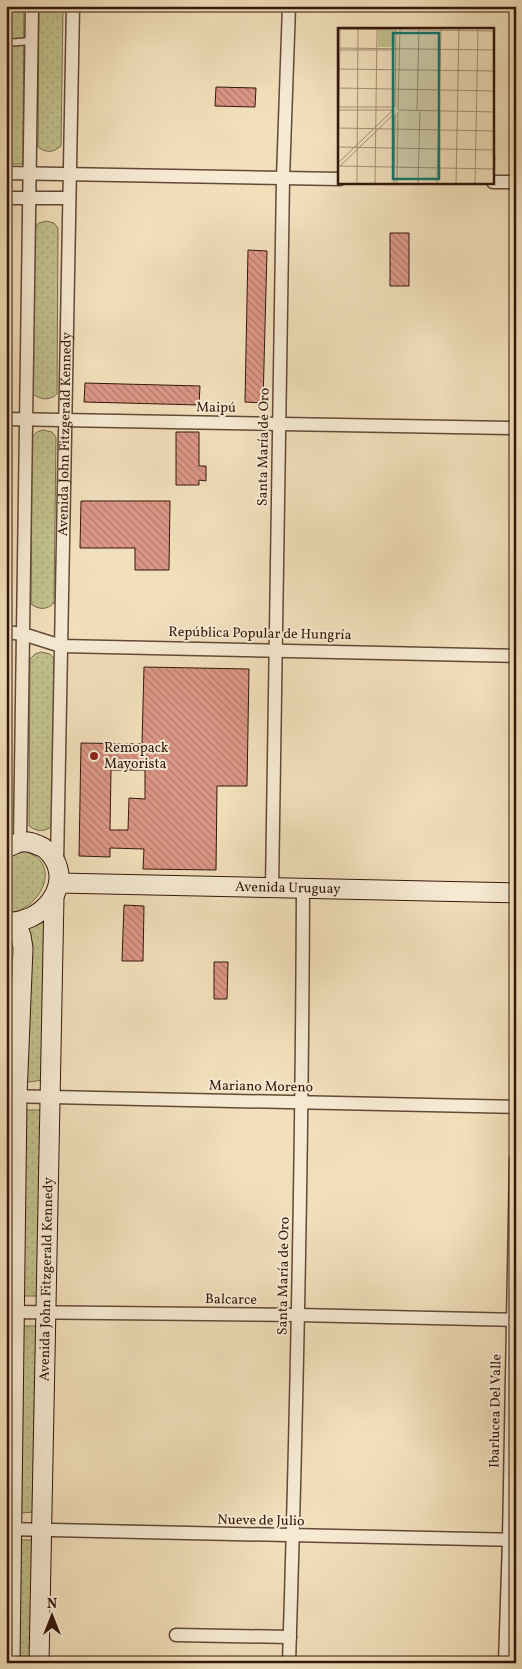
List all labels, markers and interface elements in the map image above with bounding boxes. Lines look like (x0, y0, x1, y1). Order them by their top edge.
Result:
inset map (338, 28, 494, 184)
street label: Avenida John Fitzgerald Kennedy (54, 331, 76, 536)
street label: Santa María de Oro (253, 388, 275, 506)
street label: Maipú (196, 398, 236, 418)
street label: República Popular de Hungría (168, 623, 352, 645)
place label: Remopack Mayorista (104, 739, 169, 774)
marker: Remopack Mayorista (88, 750, 100, 762)
street label: Avenida Uruguay (235, 877, 341, 899)
street label: Mariano Moreno (209, 1077, 313, 1097)
street label: Avenida John Fitzgerald Kennedy (35, 1176, 58, 1381)
street label: Santa María de Oro (273, 1217, 295, 1335)
street label: Balcarce (205, 1290, 257, 1310)
street label: Ibarlucea Del Valle (486, 1354, 506, 1468)
street label: Nueve de Julio (217, 1511, 305, 1531)
north arrow (28, 1592, 78, 1642)
text: N (47, 1595, 57, 1614)

